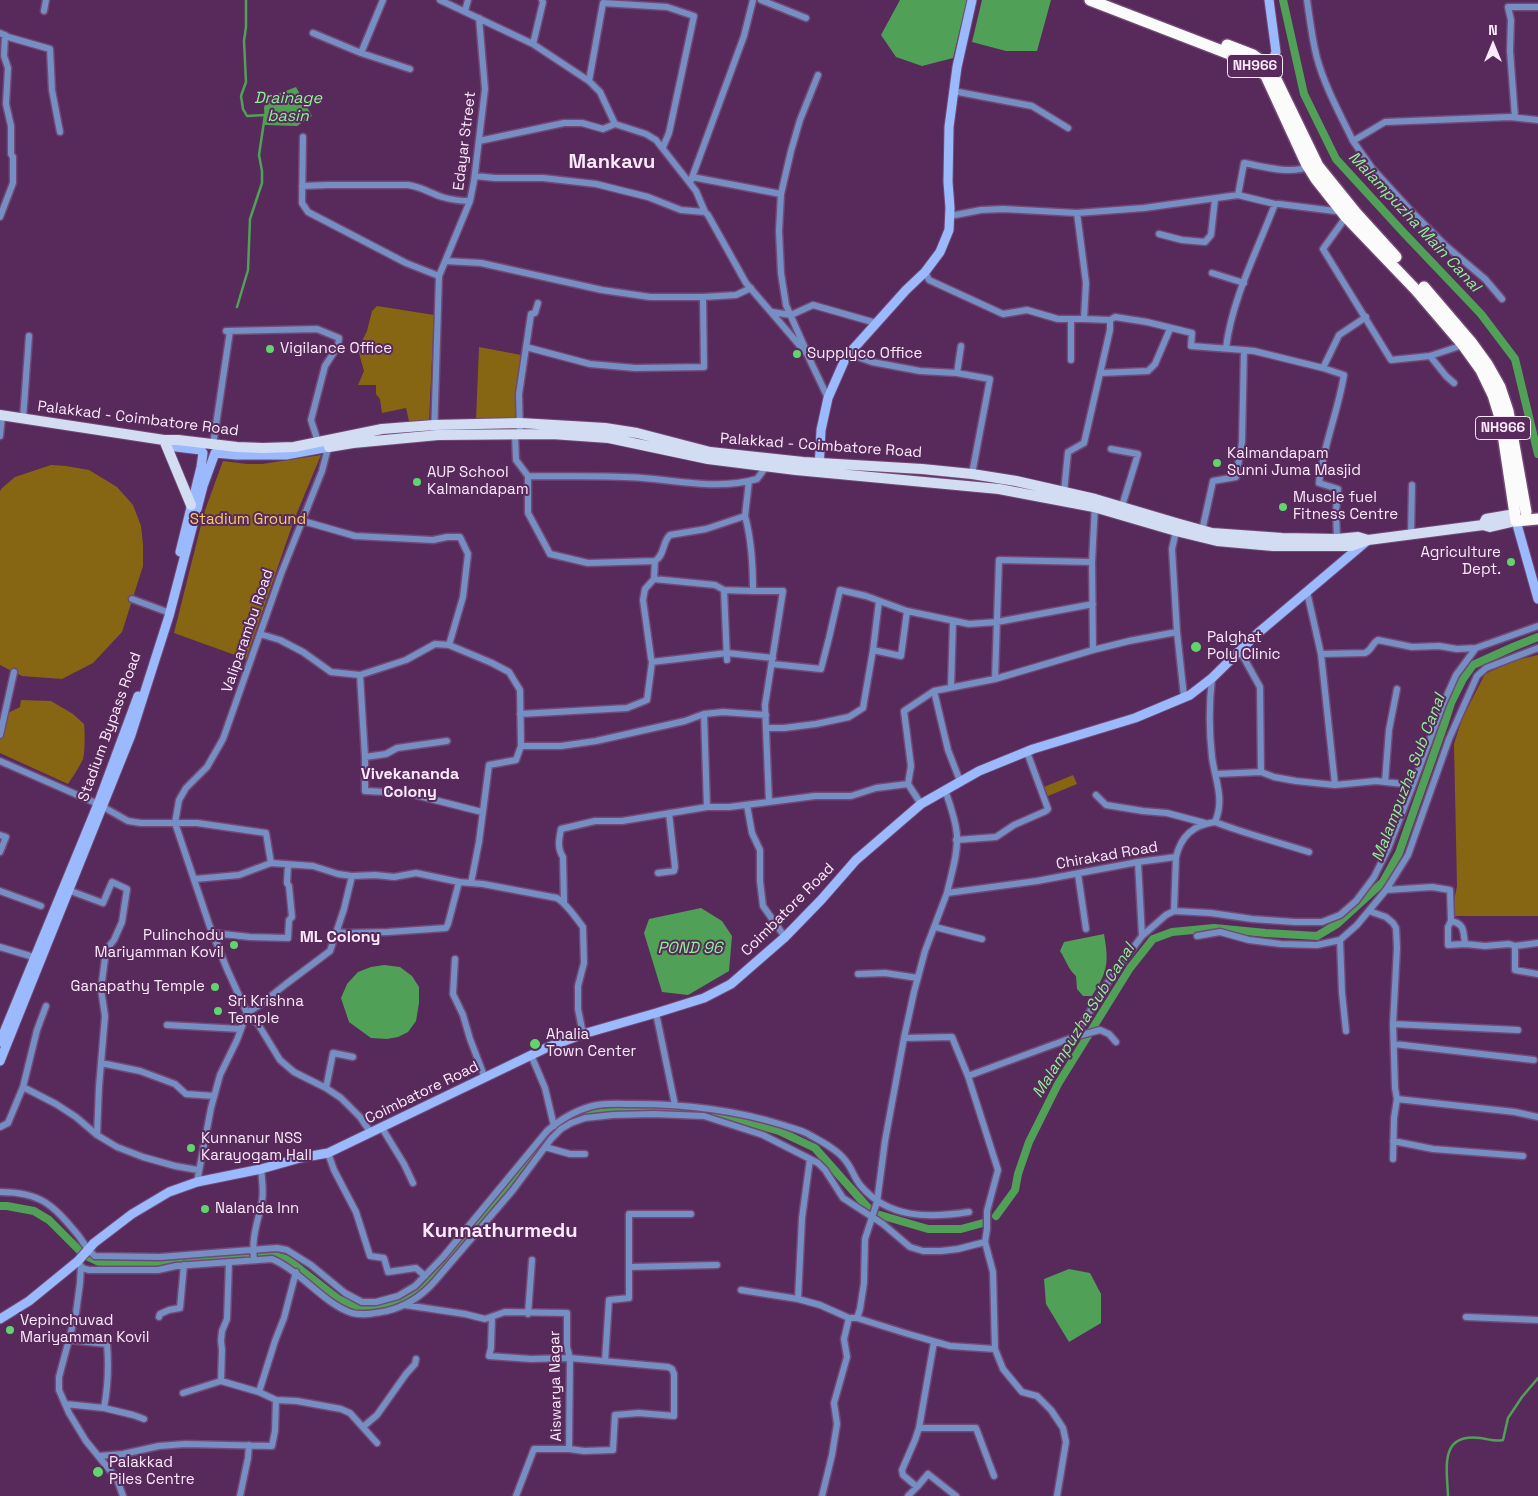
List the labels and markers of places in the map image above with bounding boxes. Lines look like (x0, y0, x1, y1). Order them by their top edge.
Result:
place label: Vigilance Office (280, 340, 392, 358)
marker: Vigilance Office (264, 343, 276, 355)
place label: Supplyco Office (807, 345, 922, 363)
marker: Supplyco Office (791, 348, 803, 360)
place label: Kalmandapam Sunni Juma Masjid (1227, 445, 1361, 480)
marker: Kalmandapam Sunni Juma Masjid (1211, 457, 1223, 469)
place label: AUP School Kalmandapam (427, 464, 529, 499)
marker: AUP School Kalmandapam (411, 476, 423, 488)
place label: Muscle fuel Fitness Centre (1293, 489, 1398, 524)
marker: Muscle fuel Fitness Centre (1277, 501, 1289, 513)
place label: Agriculture Dept. (1420, 544, 1501, 579)
marker: Agriculture Dept. (1505, 556, 1517, 568)
place label: Palghat Poly Clinic (1207, 629, 1281, 664)
marker: Palghat Poly Clinic (1189, 640, 1203, 654)
place label: Pulinchodu Mariyamman Kovil (95, 927, 224, 962)
marker: Pulinchodu Mariyamman Kovil (228, 939, 240, 951)
place label: Ganapathy Temple (71, 978, 205, 996)
marker: Ganapathy Temple (209, 981, 221, 993)
place label: Sri Krishna Temple (228, 993, 304, 1028)
marker: Sri Krishna Temple (212, 1005, 224, 1017)
place label: Ahalia Town Center (546, 1026, 636, 1061)
marker: Ahalia Town Center (528, 1037, 542, 1051)
place label: Kunnanur NSS Karayogam Hall (201, 1130, 312, 1165)
marker: Kunnanur NSS Karayogam Hall (185, 1142, 197, 1154)
place label: Nalanda Inn (215, 1200, 299, 1218)
marker: Nalanda Inn (199, 1203, 211, 1215)
place label: Vepinchuvad Mariyamman Kovil (20, 1312, 149, 1347)
marker: Vepinchuvad Mariyamman Kovil (4, 1324, 16, 1336)
place label: Palakkad Piles Centre (109, 1454, 195, 1489)
marker: Palakkad Piles Centre (91, 1465, 105, 1479)

